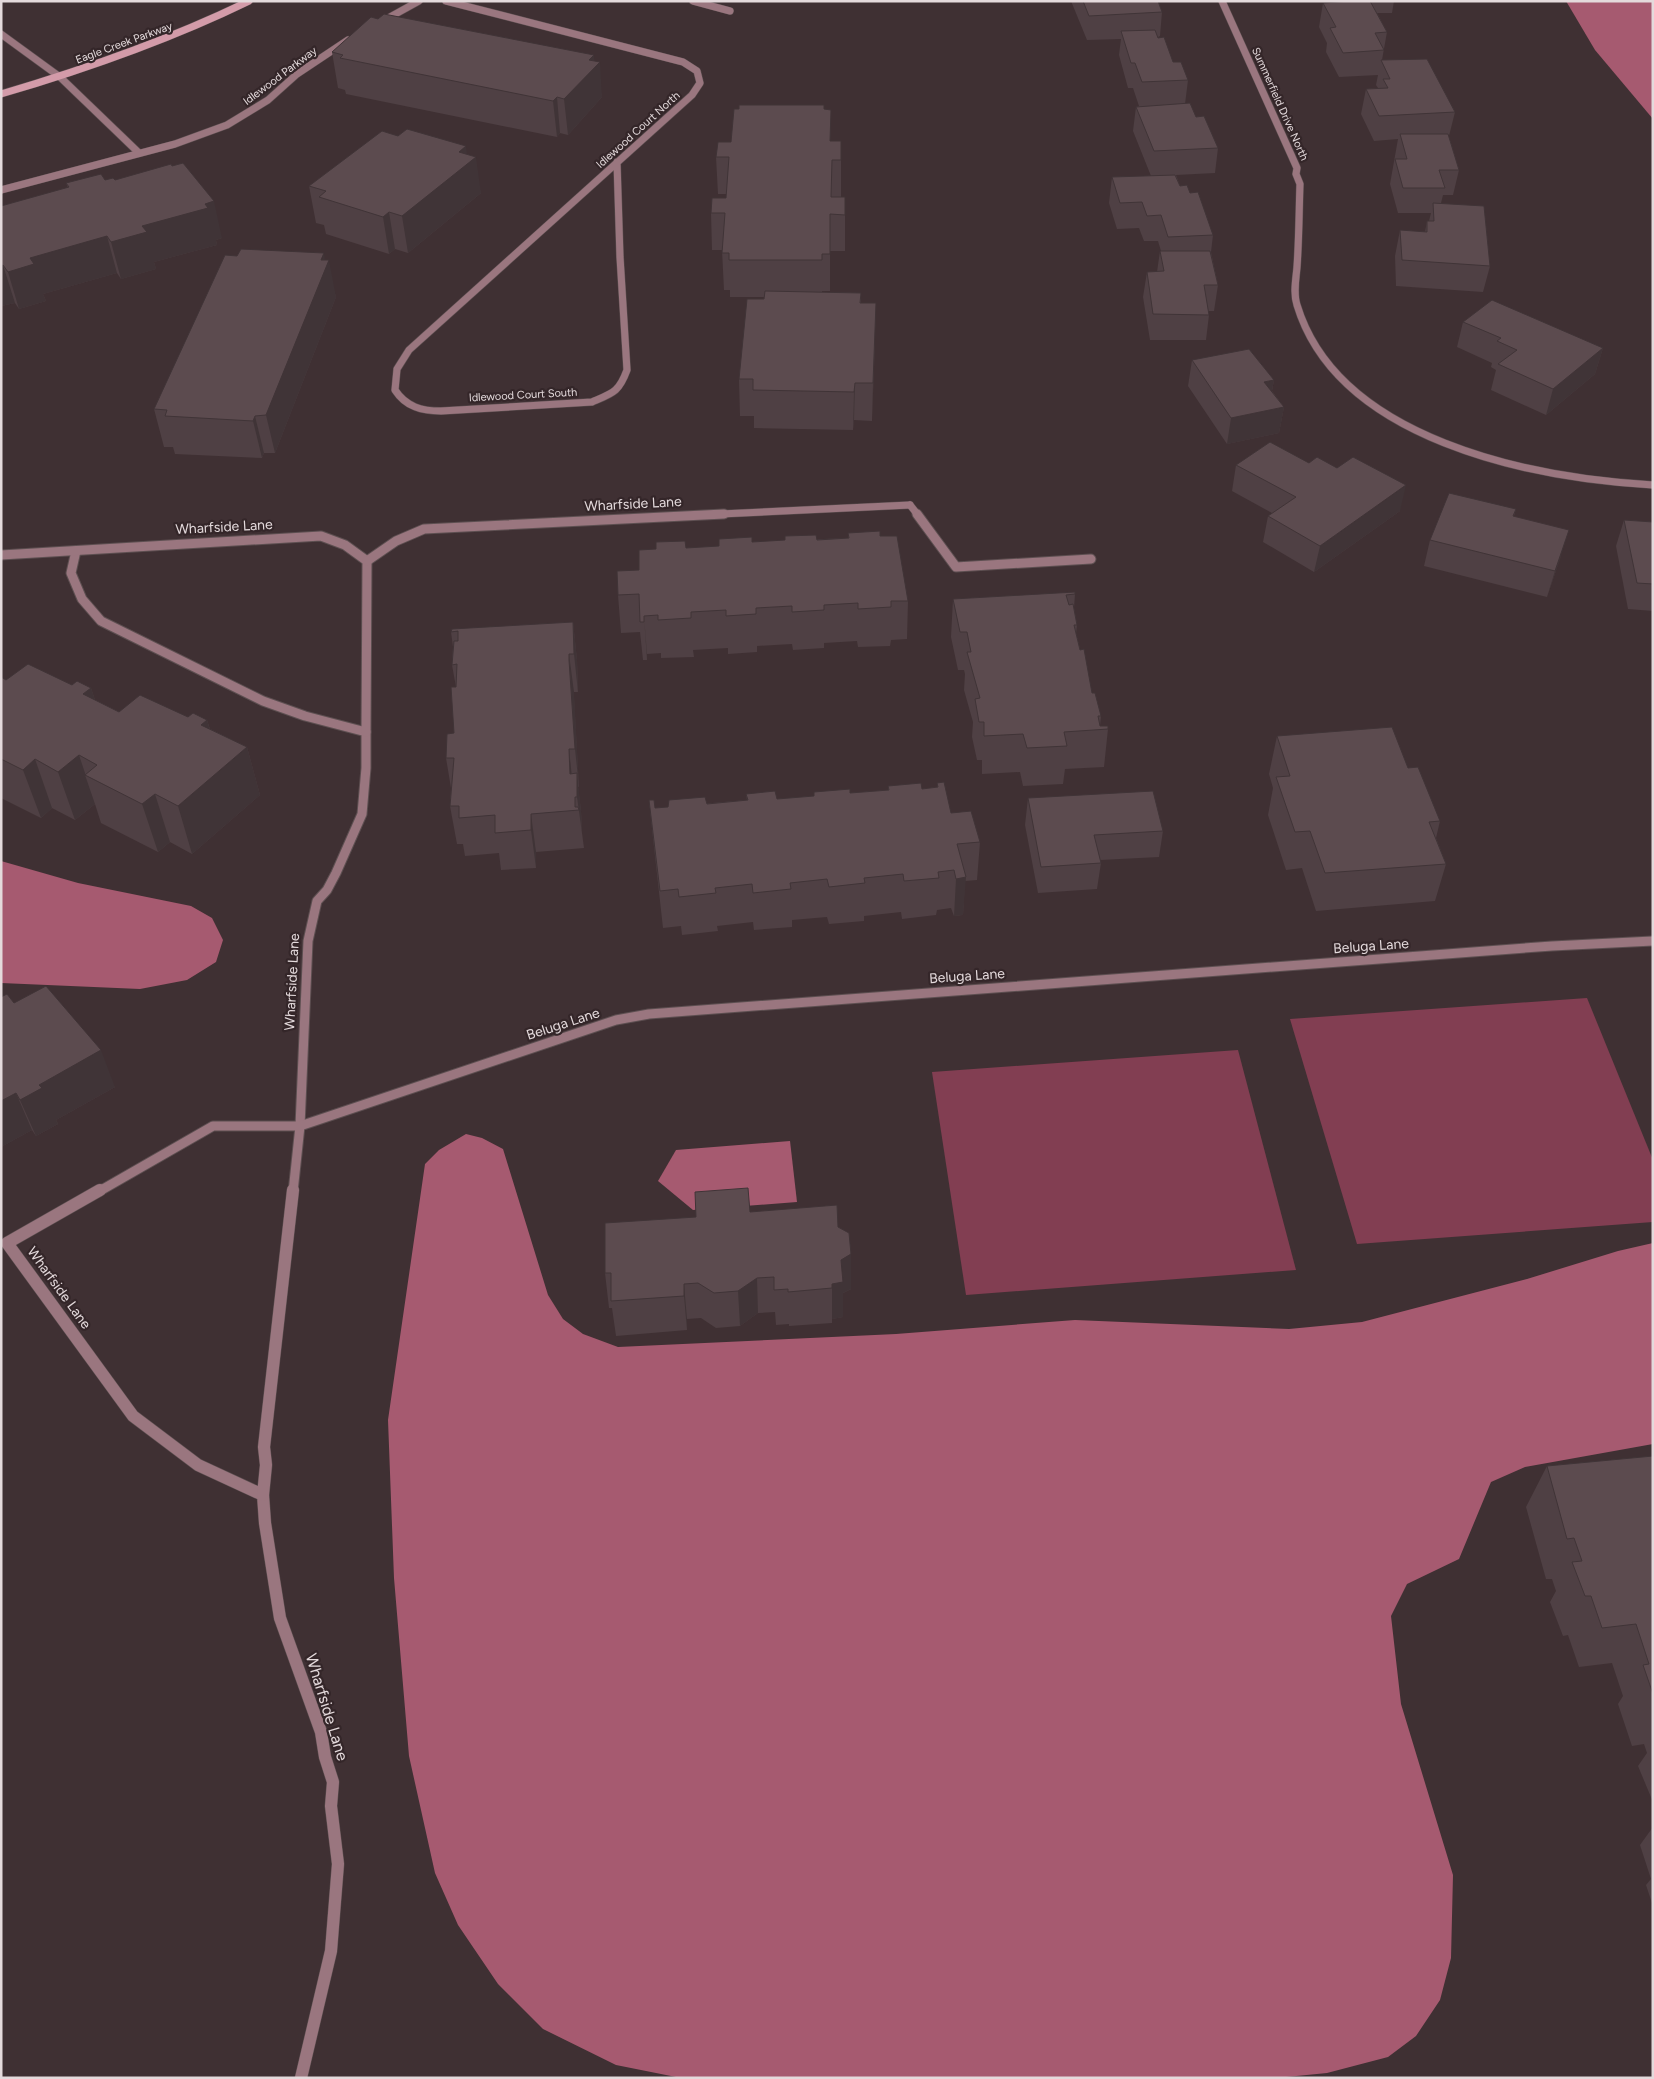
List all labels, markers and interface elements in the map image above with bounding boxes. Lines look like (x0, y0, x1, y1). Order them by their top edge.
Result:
street label: Eagle Creek Parkway (74, 19, 174, 67)
street label: Idlewood Parkway (241, 44, 320, 108)
street label: Summerfield Drive North (1249, 45, 1311, 163)
street label: Idlewood Court North (593, 89, 683, 171)
street label: Idlewood Court South (468, 386, 578, 404)
street label: Wharfside Lane (584, 493, 682, 515)
street label: Wharfside Lane (175, 516, 273, 538)
street label: Wharfside Lane (281, 933, 303, 1031)
street label: Beluga Lane (1333, 935, 1410, 957)
street label: Beluga Lane (929, 965, 1006, 987)
street label: Beluga Lane (524, 1004, 602, 1044)
street label: Wharfside Lane (24, 1244, 95, 1333)
street label: Wharfside Lane (302, 1651, 352, 1763)

